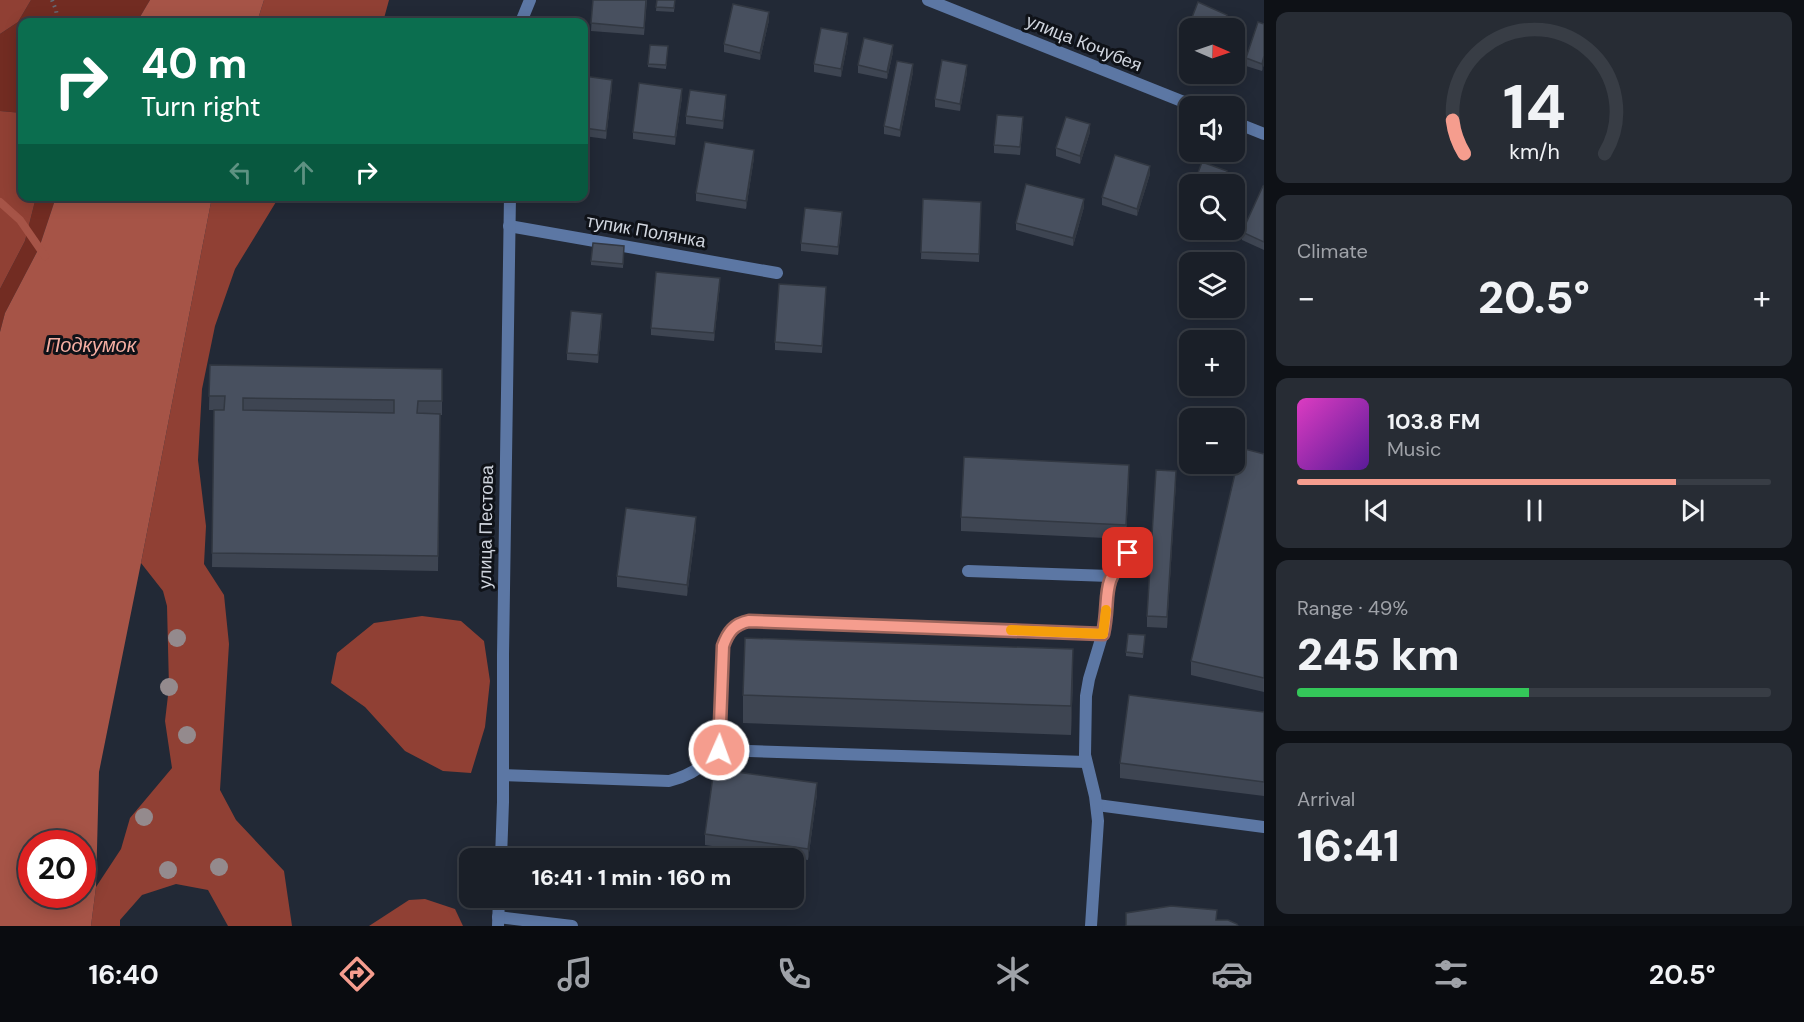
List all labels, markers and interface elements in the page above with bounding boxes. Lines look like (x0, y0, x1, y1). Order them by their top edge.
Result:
street label: улица Кочубея (1023, 9, 1145, 77)
north arrow (1179, 18, 1245, 84)
map controls (1179, 18, 1245, 474)
text: 40 m (141, 36, 247, 91)
icon: right (42, 42, 120, 120)
text: 14 (1502, 67, 1566, 148)
text: Turn right (141, 89, 261, 124)
button: sound (1179, 96, 1245, 162)
text: km/h (1509, 139, 1559, 167)
icon: left (224, 156, 257, 189)
icon: ahead (287, 156, 320, 189)
icon: right (350, 156, 383, 189)
button: search (1179, 174, 1245, 240)
street label: тупик Полянка (584, 209, 709, 253)
text: Climate (1297, 238, 1368, 264)
button: layers (1179, 252, 1245, 318)
text: 20.5° (1478, 268, 1590, 327)
text: − (1297, 276, 1315, 319)
text: + (1753, 276, 1771, 319)
button: + (1179, 330, 1245, 396)
water label: Подкумок (46, 332, 138, 358)
text: 103.8 FM (1387, 407, 1480, 436)
button: − (1179, 408, 1245, 474)
text: Music (1387, 436, 1442, 462)
street label: улица Пестова (473, 464, 499, 589)
icon: previous (1360, 494, 1393, 527)
icon: pause (1518, 494, 1551, 527)
icon: next (1676, 494, 1709, 527)
pin (1102, 527, 1153, 578)
icon: arrive (1111, 536, 1144, 569)
text: Range · 49% (1297, 595, 1408, 621)
text: 245 km (1297, 625, 1460, 684)
position arrow (687, 718, 751, 782)
text: Arrival (1297, 786, 1355, 812)
text: 16:41 (1297, 816, 1400, 875)
speed limit sign: 20 (18, 830, 96, 908)
text: 16:41 · 1 min · 160 m (532, 863, 731, 892)
icon: directions (336, 953, 378, 995)
icon: music (554, 953, 596, 995)
icon: phone (773, 953, 815, 995)
icon: climate (992, 953, 1034, 995)
icon: car (1211, 953, 1253, 995)
icon: filters (1430, 953, 1472, 995)
text: 16:40 (88, 957, 159, 992)
text: 20.5° (1649, 957, 1716, 992)

